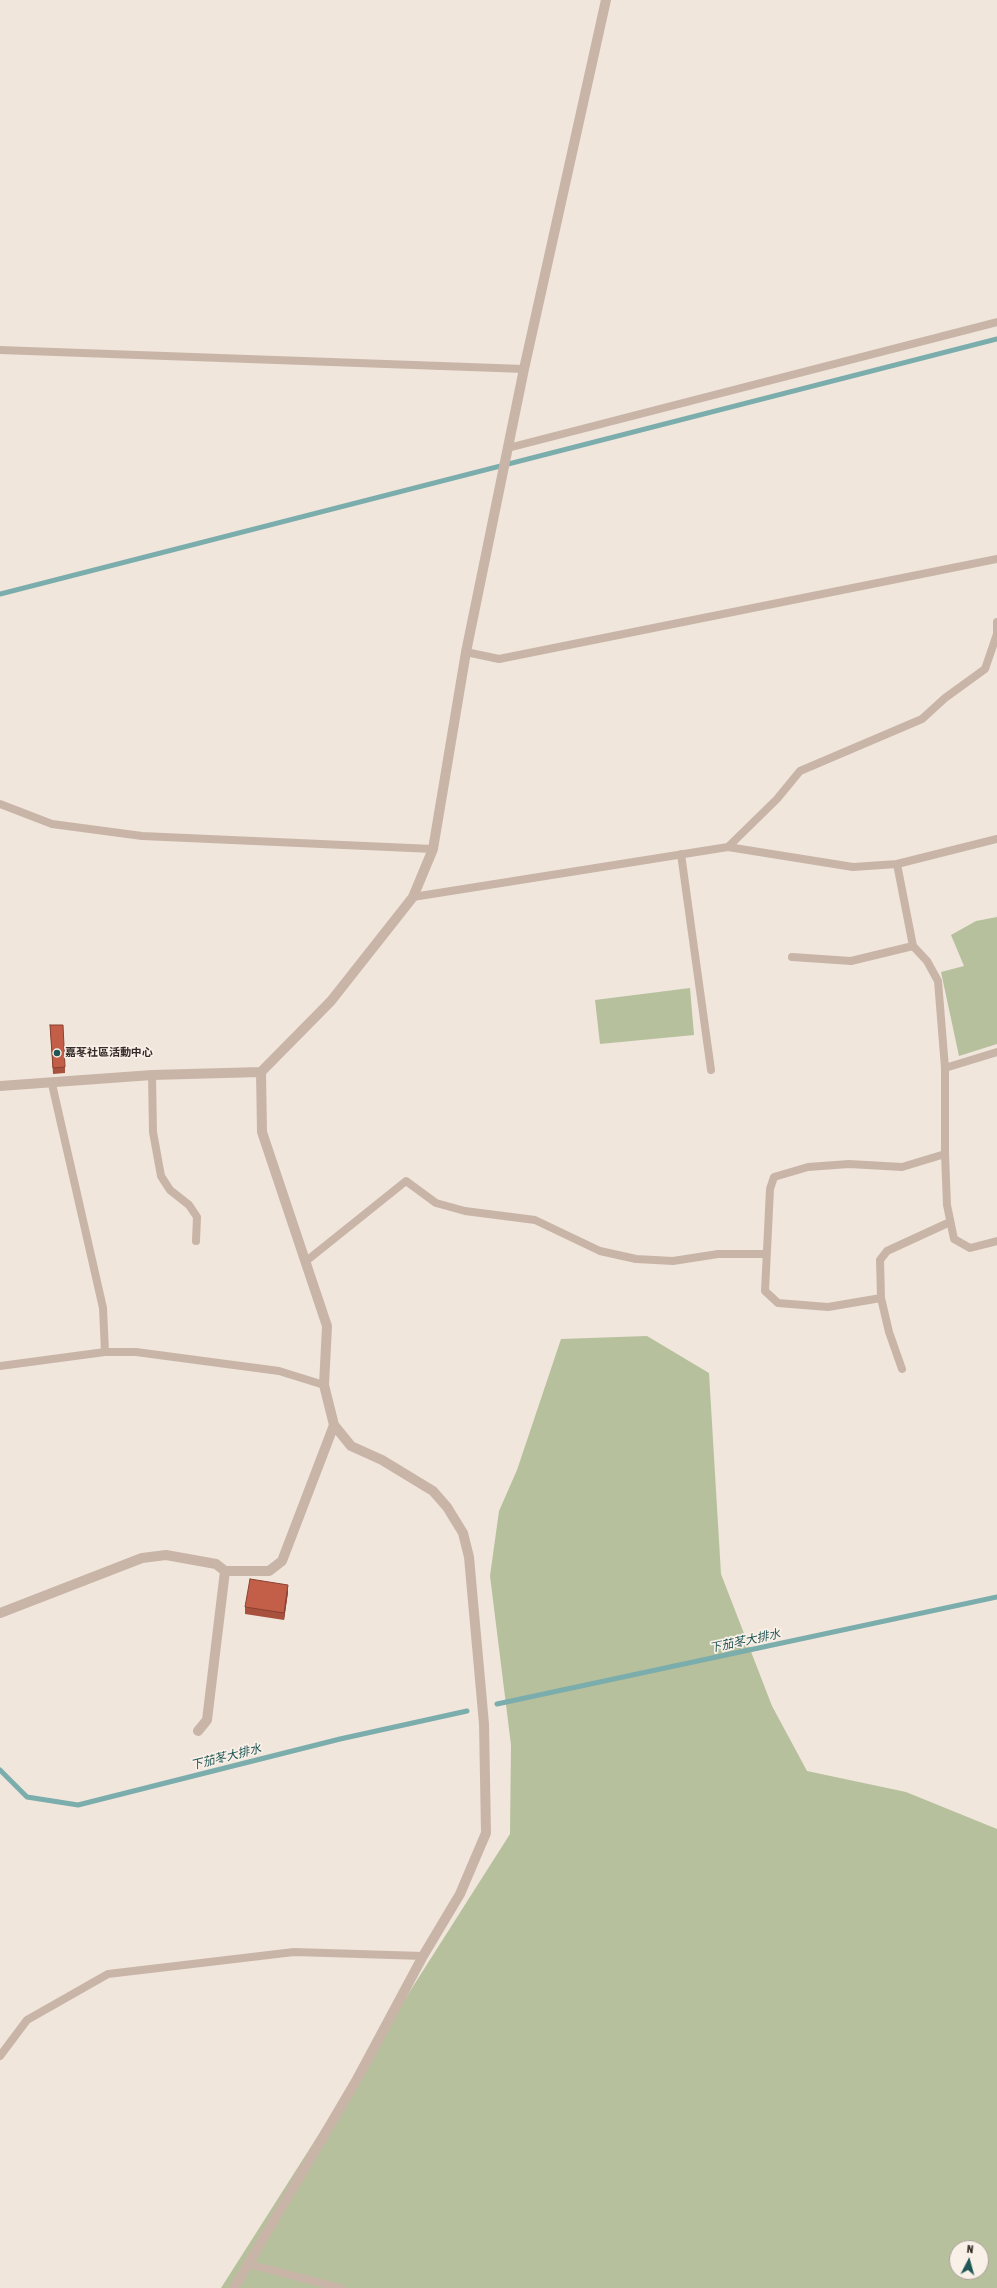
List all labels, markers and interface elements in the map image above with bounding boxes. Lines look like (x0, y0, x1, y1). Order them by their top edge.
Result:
place label: 嘉苳社區活動中心 (65, 1046, 153, 1060)
marker: 嘉苳社區活動中心 (52, 1048, 62, 1058)
water label: 下茄苳大排水 (708, 1626, 782, 1656)
water label: 下茄苳大排水 (189, 1741, 263, 1773)
north arrow (949, 2240, 989, 2280)
text: N (966, 2243, 974, 2255)

